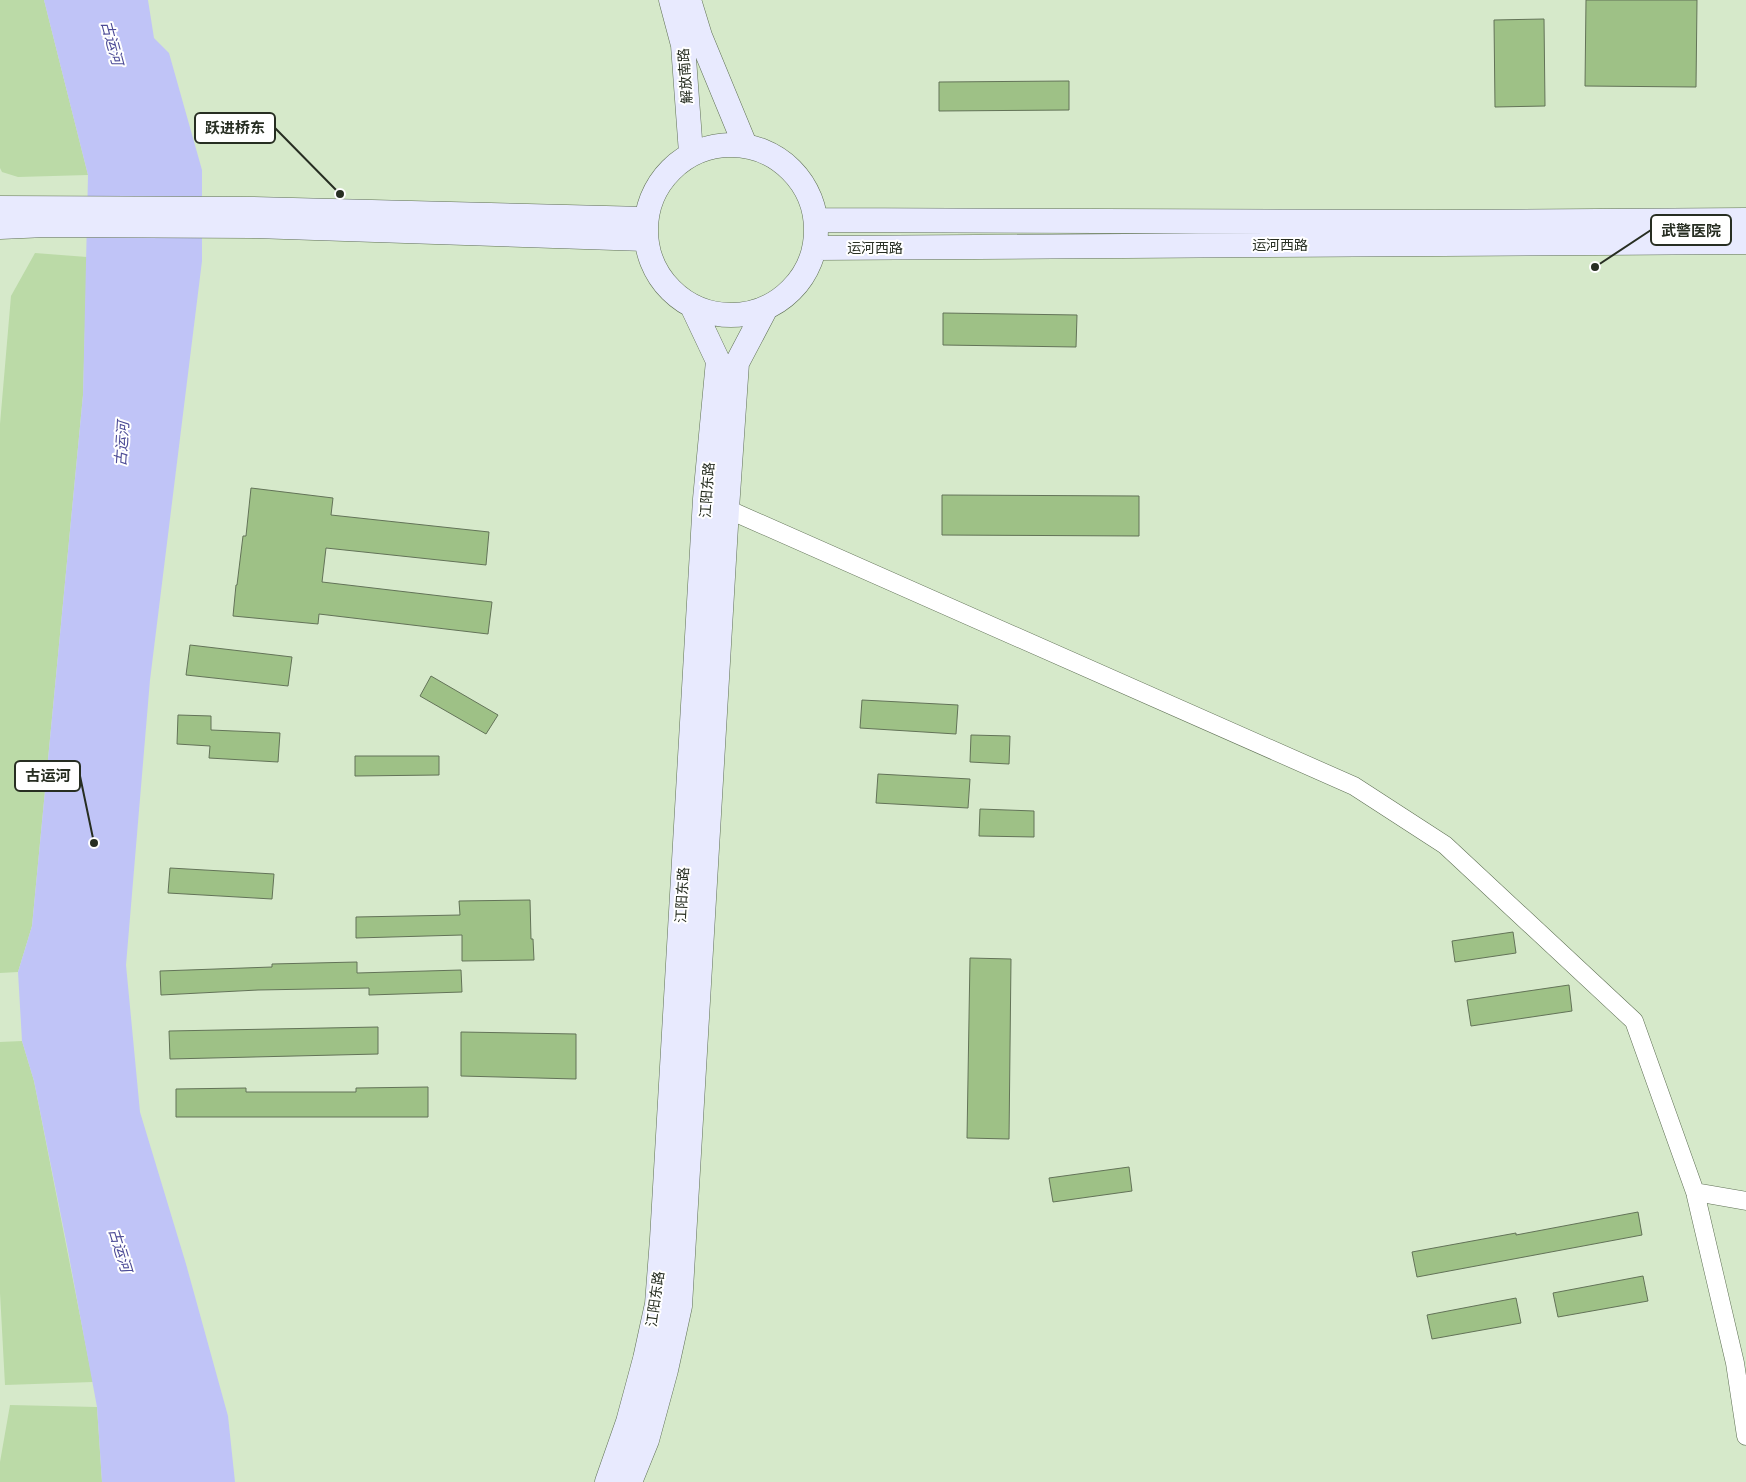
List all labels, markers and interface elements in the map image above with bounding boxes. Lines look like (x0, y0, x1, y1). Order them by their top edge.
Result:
water label: 古运河 (98, 19, 126, 70)
street label: 解放南路 (676, 48, 695, 104)
callout: 跃进桥东 (195, 113, 275, 143)
text: 跃进桥东 (205, 120, 265, 136)
callout: 武警医院 (1651, 215, 1731, 245)
text: 武警医院 (1661, 223, 1721, 239)
street label: 运河西路 (1252, 238, 1308, 253)
street label: 运河西路 (847, 241, 903, 256)
water label: 古运河 (112, 418, 132, 467)
street label: 江阳东路 (698, 462, 717, 518)
callout: 古运河 (15, 761, 80, 791)
text: 古运河 (25, 768, 71, 784)
street label: 江阳东路 (674, 867, 691, 923)
water label: 古运河 (106, 1226, 135, 1277)
street label: 江阳东路 (644, 1270, 667, 1328)

